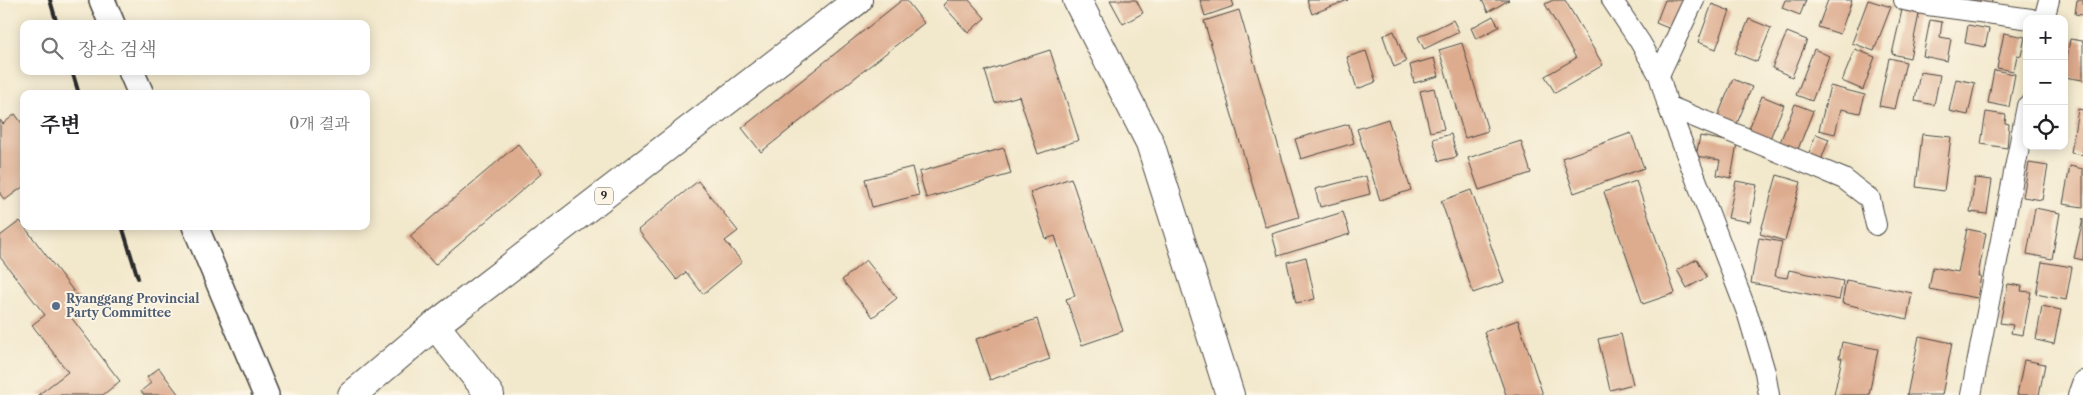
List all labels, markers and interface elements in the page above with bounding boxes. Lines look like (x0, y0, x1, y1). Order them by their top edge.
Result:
map controls (2023, 15, 2068, 150)
button: + (2023, 15, 2068, 60)
search box (20, 20, 370, 75)
icon: search (38, 34, 66, 62)
text: 장소 검색 (78, 38, 156, 61)
button: − (2023, 60, 2068, 105)
button: locate (2023, 105, 2068, 150)
text: 주변 (40, 112, 81, 137)
text: 0개 결과 (289, 113, 350, 133)
road number: 9 (595, 188, 613, 205)
place label: Ryanggang Provincial Party Committee (66, 291, 199, 320)
marker: Ryanggang Provincial Party Committee (50, 300, 62, 312)

